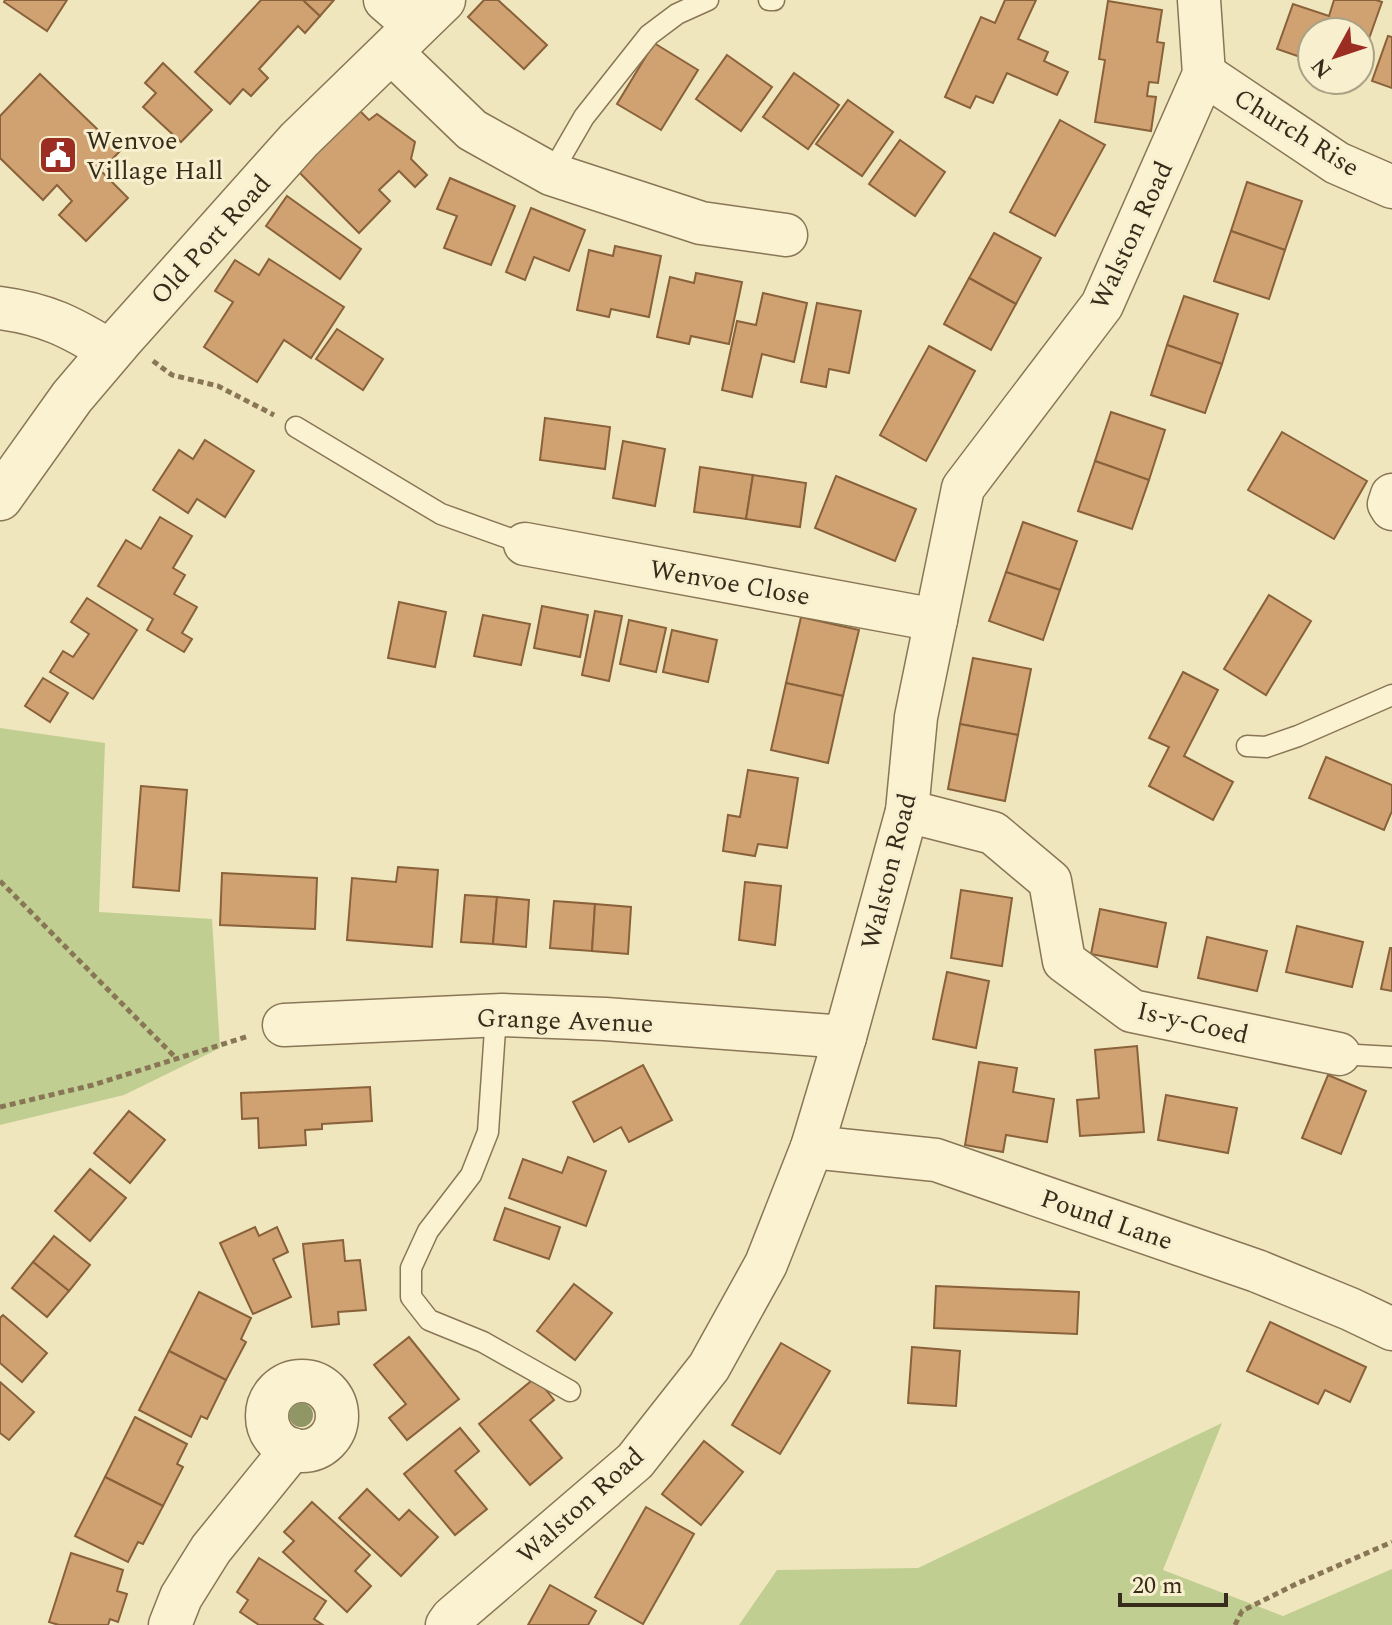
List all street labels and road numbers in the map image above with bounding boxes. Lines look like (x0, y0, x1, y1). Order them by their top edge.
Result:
street label: Church Rise (1226, 78, 1367, 187)
street label: Walston Road (1080, 155, 1184, 316)
street label: Old Port Road (141, 165, 281, 314)
street label: Wenvoe Close (646, 549, 813, 617)
street label: Walston Road (850, 789, 928, 954)
street label: Is-y-Coed (1133, 991, 1253, 1055)
street label: Grange Avenue (476, 998, 654, 1044)
street label: Pound Lane (1035, 1179, 1178, 1261)
street label: Walston Road (508, 1437, 653, 1574)

